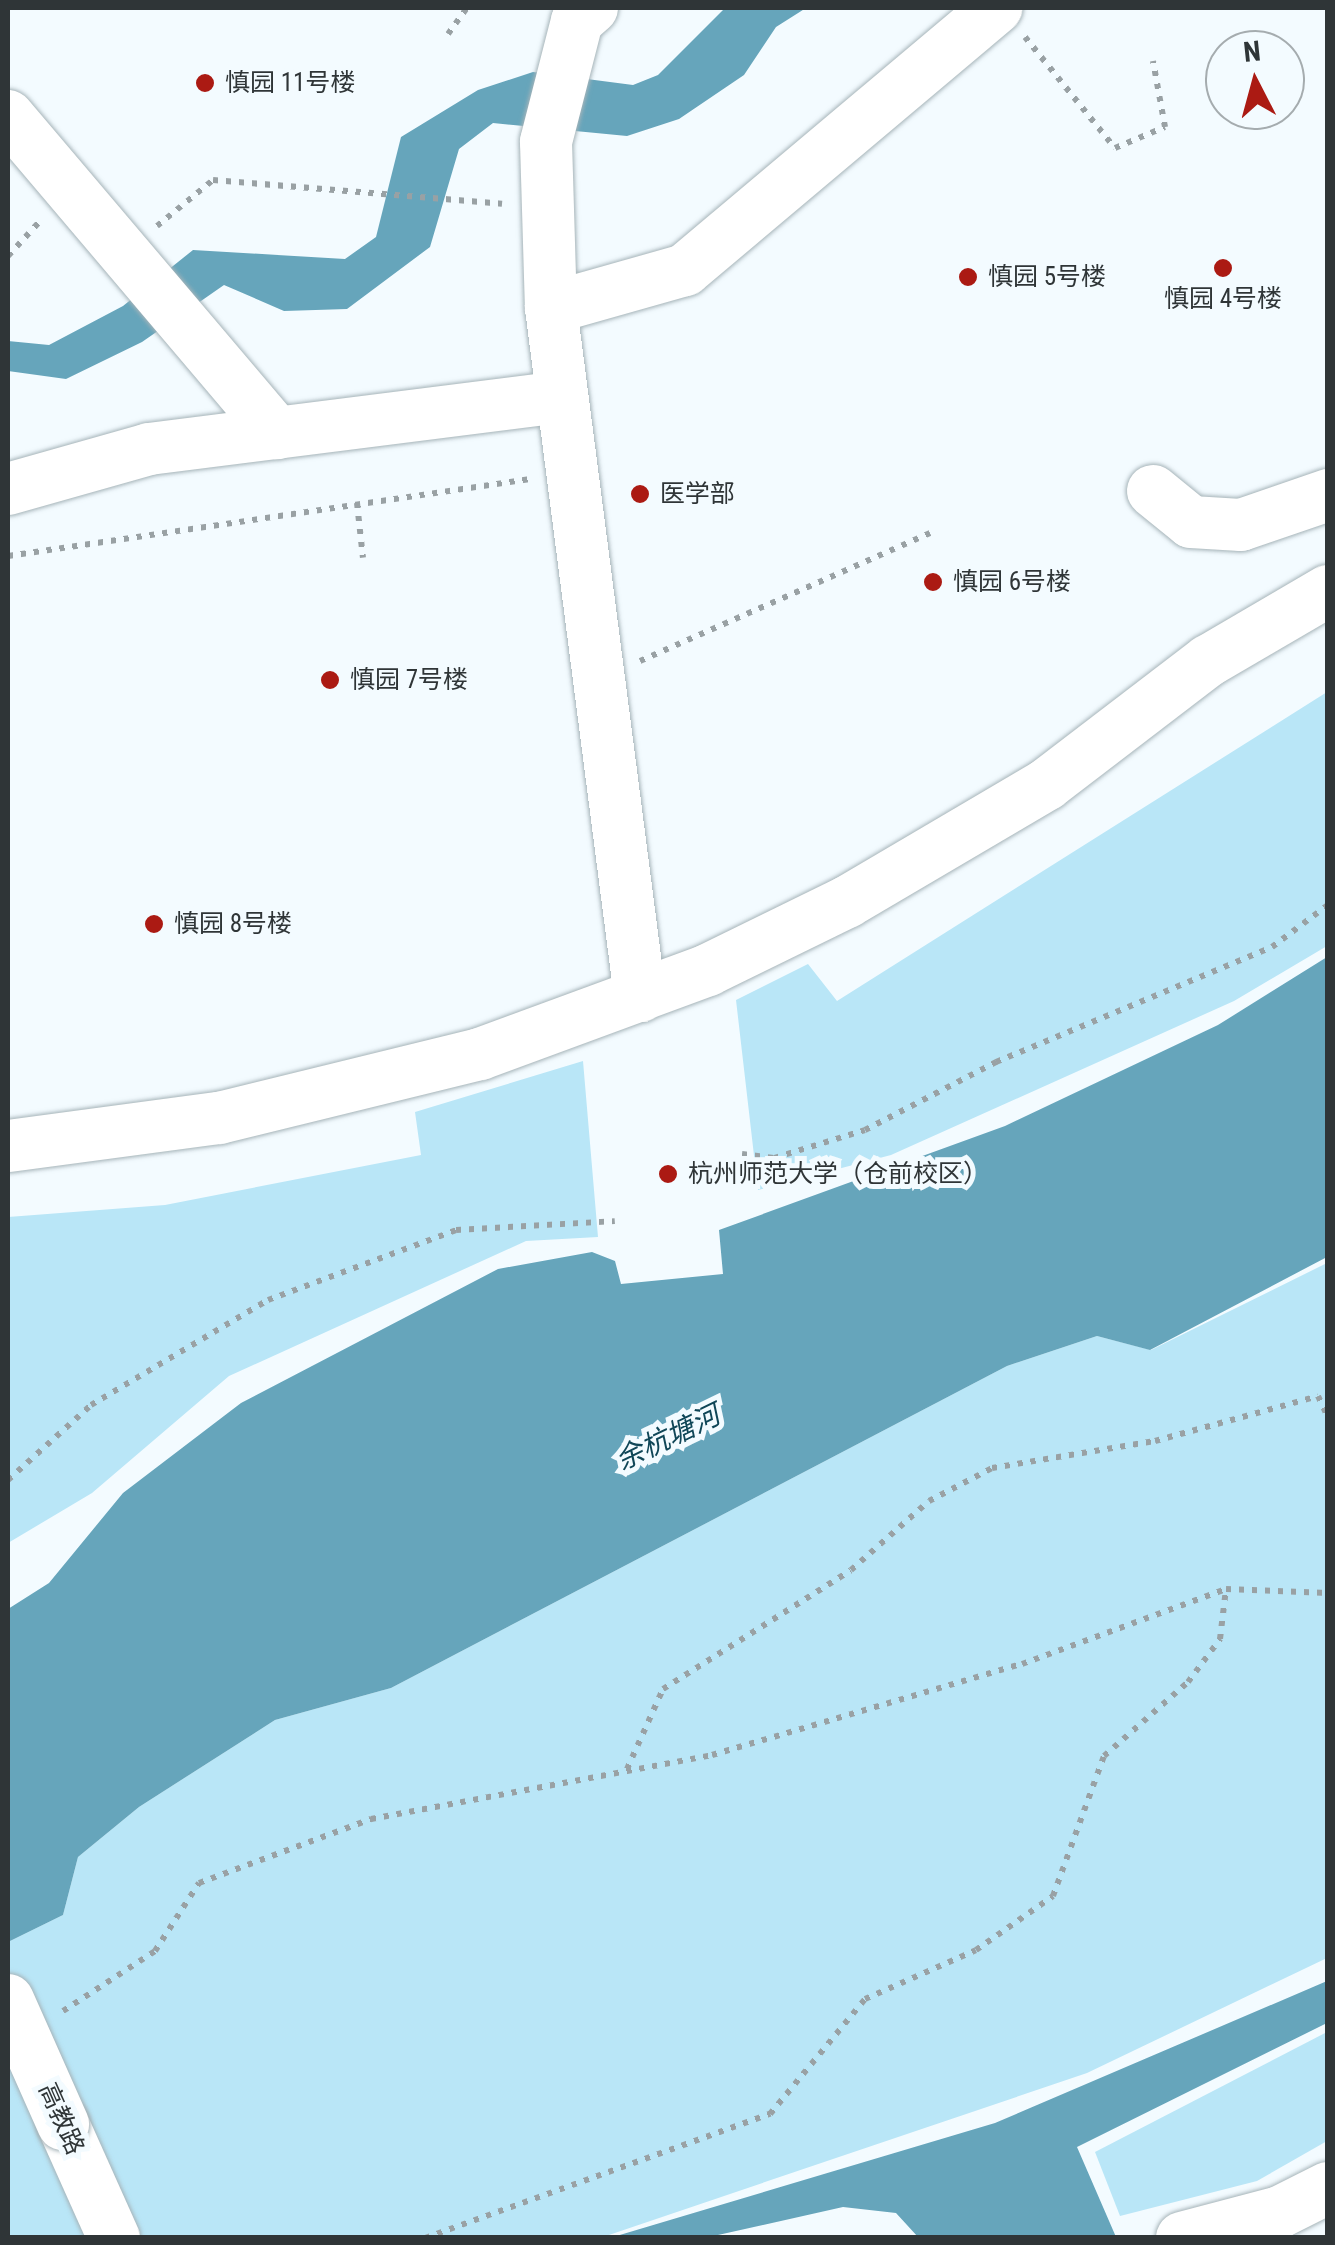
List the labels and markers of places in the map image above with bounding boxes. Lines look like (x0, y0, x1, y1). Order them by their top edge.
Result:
place label: 慎园 11号楼 (225, 68, 355, 98)
marker: 慎园 11号楼 (194, 72, 216, 94)
marker: 慎园 4号楼 (1212, 257, 1234, 279)
place label: 慎园 5号楼 (988, 262, 1106, 292)
marker: 慎园 5号楼 (957, 266, 979, 288)
place label: 慎园 4号楼 (1164, 284, 1282, 314)
place label: 医学部 (660, 479, 735, 509)
marker: 医学部 (629, 483, 651, 505)
place label: 慎园 6号楼 (953, 567, 1071, 597)
marker: 慎园 6号楼 (922, 571, 944, 593)
place label: 慎园 7号楼 (350, 665, 468, 695)
marker: 慎园 7号楼 (319, 669, 341, 691)
place label: 慎园 8号楼 (174, 909, 292, 939)
marker: 慎园 8号楼 (143, 913, 165, 935)
place label: 杭州师范大学（仓前校区） (688, 1159, 988, 1189)
marker: 杭州师范大学（仓前校区） (657, 1163, 679, 1185)

